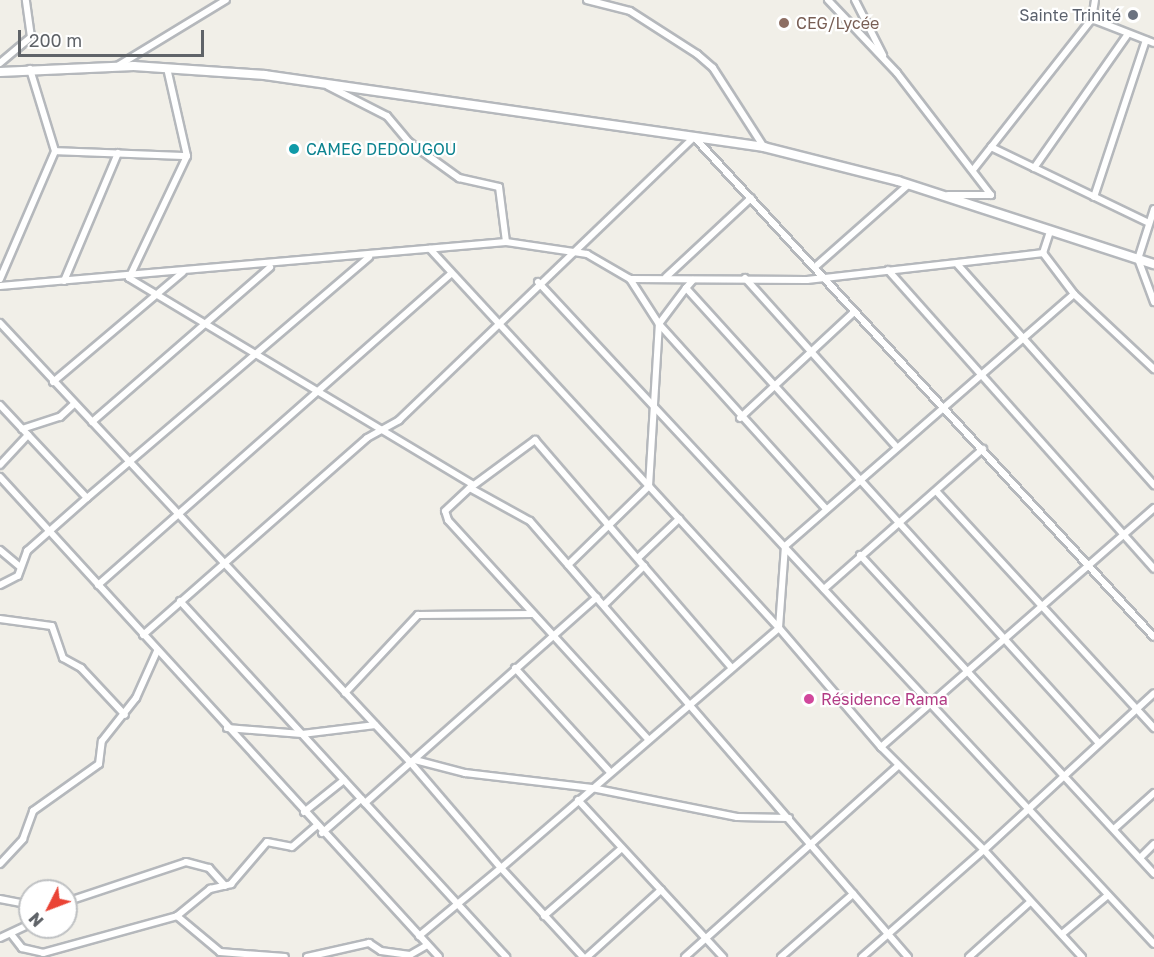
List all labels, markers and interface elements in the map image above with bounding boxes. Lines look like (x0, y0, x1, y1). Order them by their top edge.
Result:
place label: Sainte Trinité (1019, 5, 1121, 25)
marker: Sainte Trinité (1126, 8, 1140, 22)
place label: CEG/Lycée (796, 13, 879, 33)
marker: CEG/Lycée (777, 16, 791, 30)
scale bar (21, 18, 207, 56)
text: 200 m (29, 29, 82, 51)
place label: CAMEG DEDOUGOU (306, 139, 456, 159)
marker: CAMEG DEDOUGOU (287, 142, 301, 156)
place label: Résidence Rama (821, 689, 948, 709)
marker: Résidence Rama (802, 692, 816, 706)
north arrow (18, 879, 78, 939)
text: N (25, 908, 48, 931)

